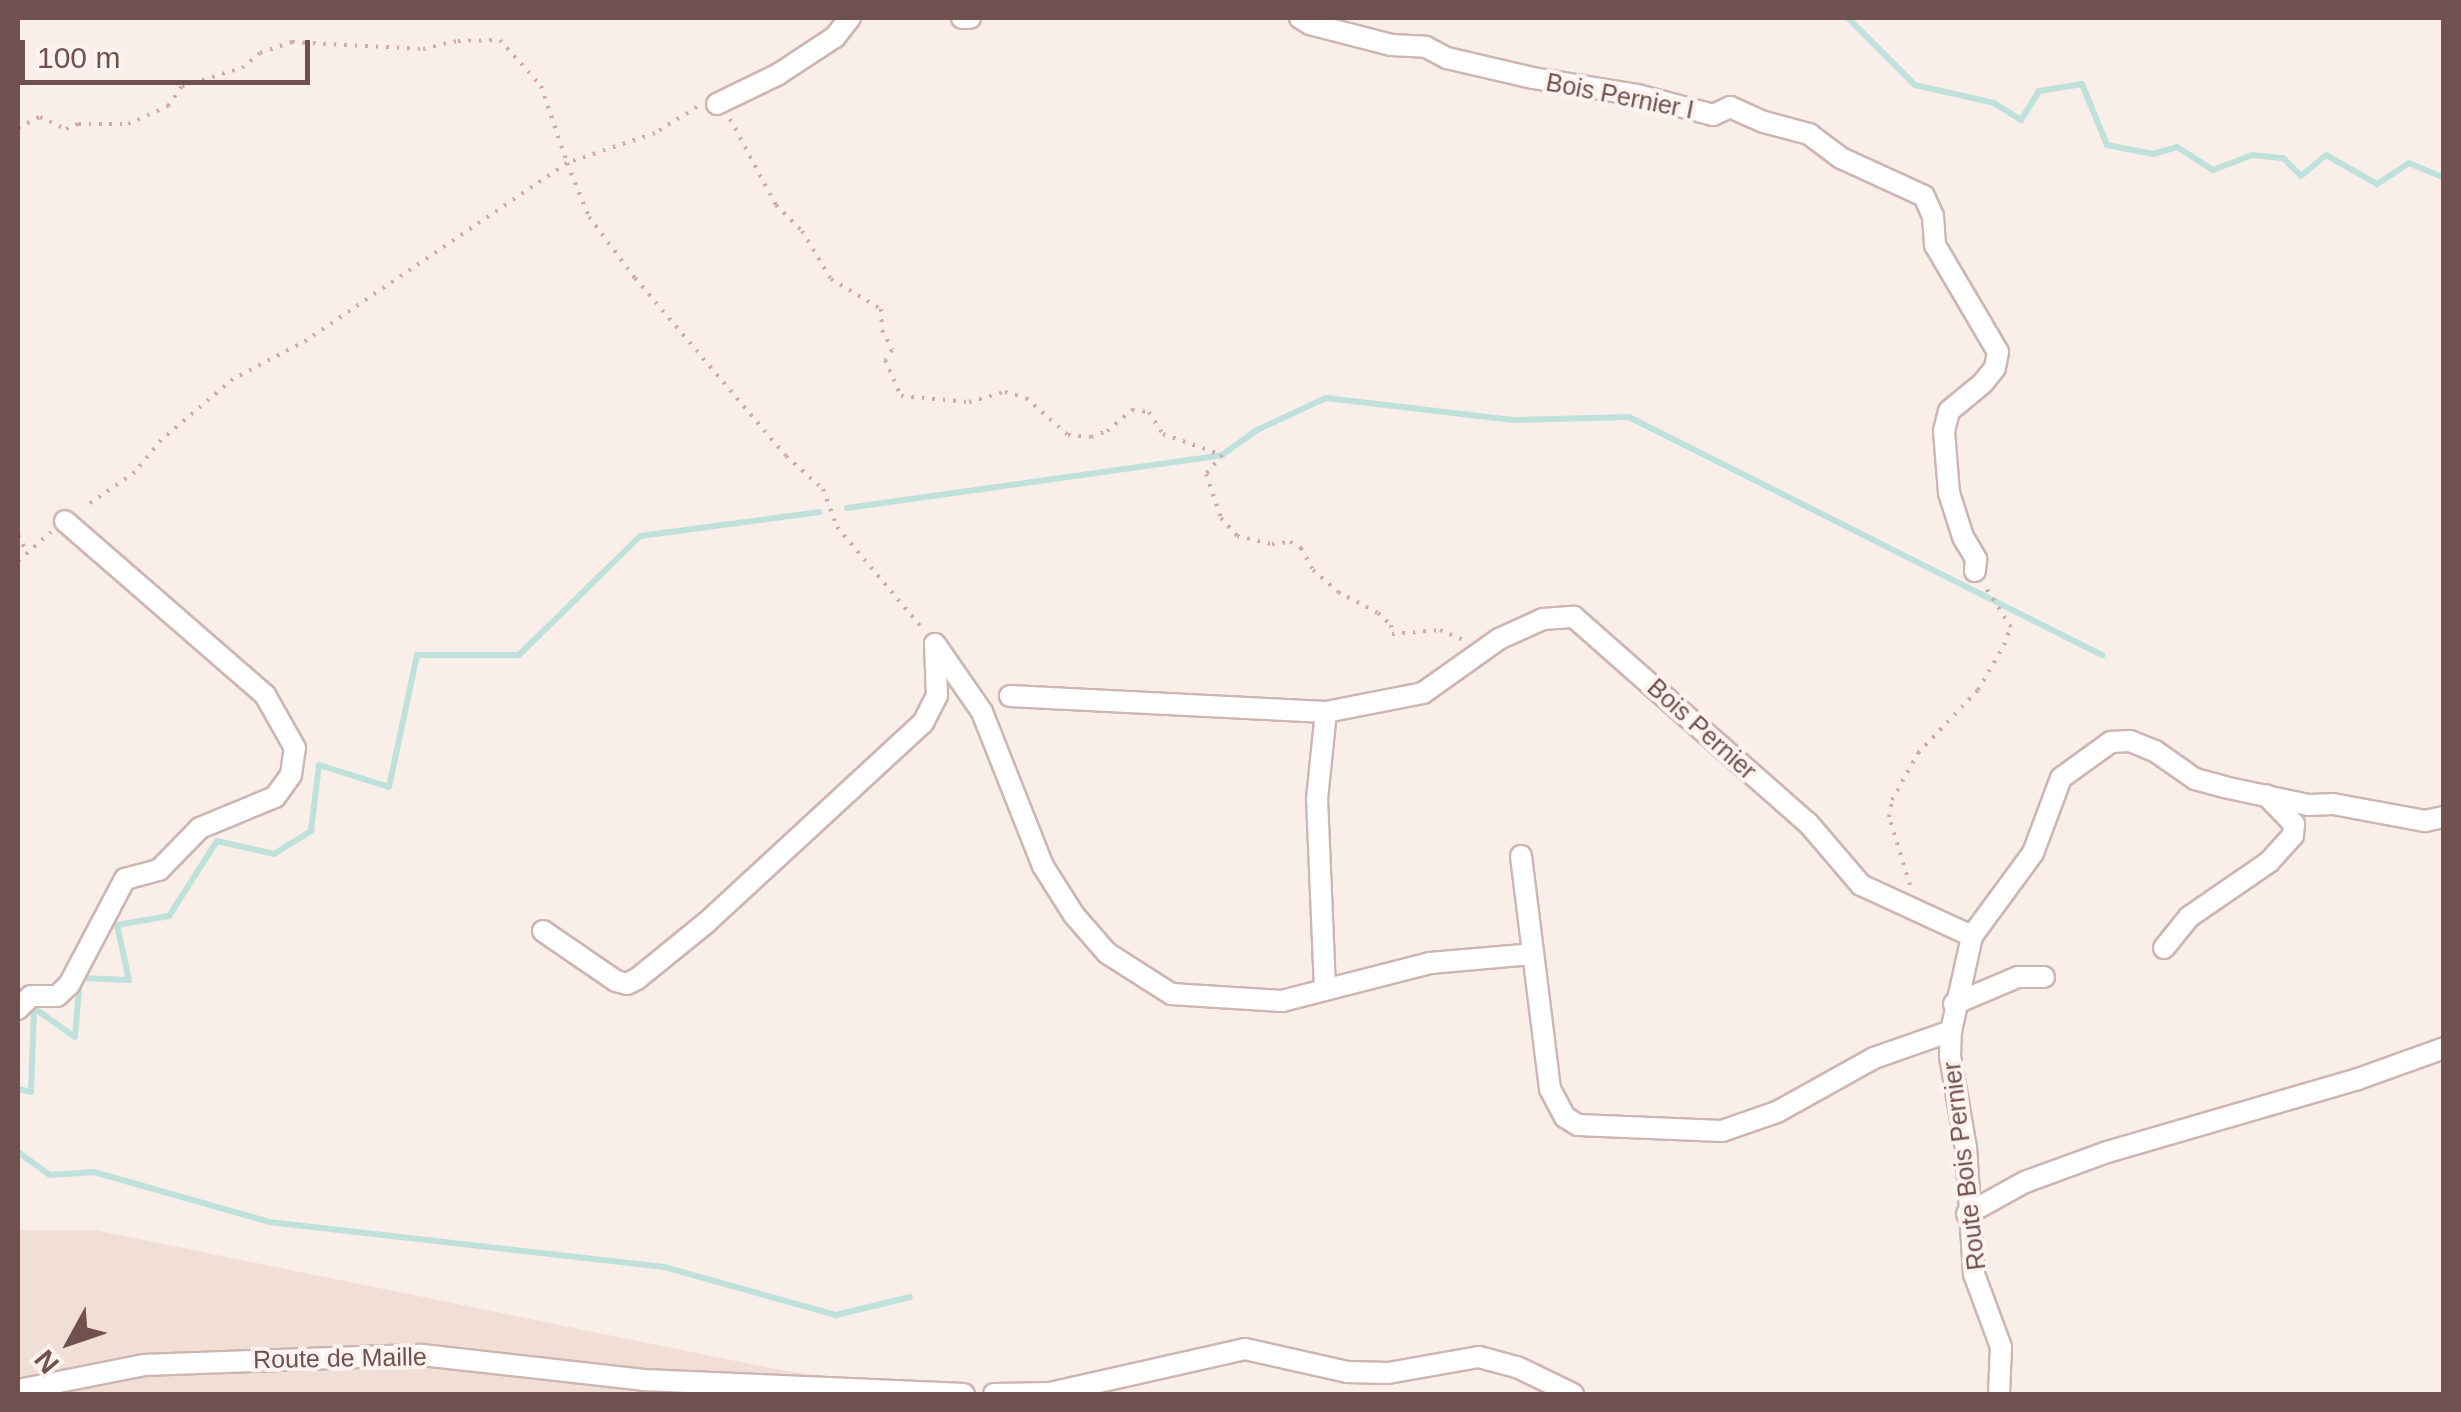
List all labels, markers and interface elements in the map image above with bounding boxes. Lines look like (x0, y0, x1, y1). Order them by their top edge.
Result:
scale bar (25, 20, 315, 82)
text: 100 m (37, 41, 120, 74)
street label: Bois Pernier I (1543, 67, 1697, 125)
street label: Bois Pernier (1641, 672, 1763, 786)
street label: Route Bois Pernier (1936, 1060, 1992, 1272)
north arrow (20, 1292, 120, 1392)
street label: Route de Maille (253, 1341, 427, 1375)
text: N (28, 1344, 65, 1379)

